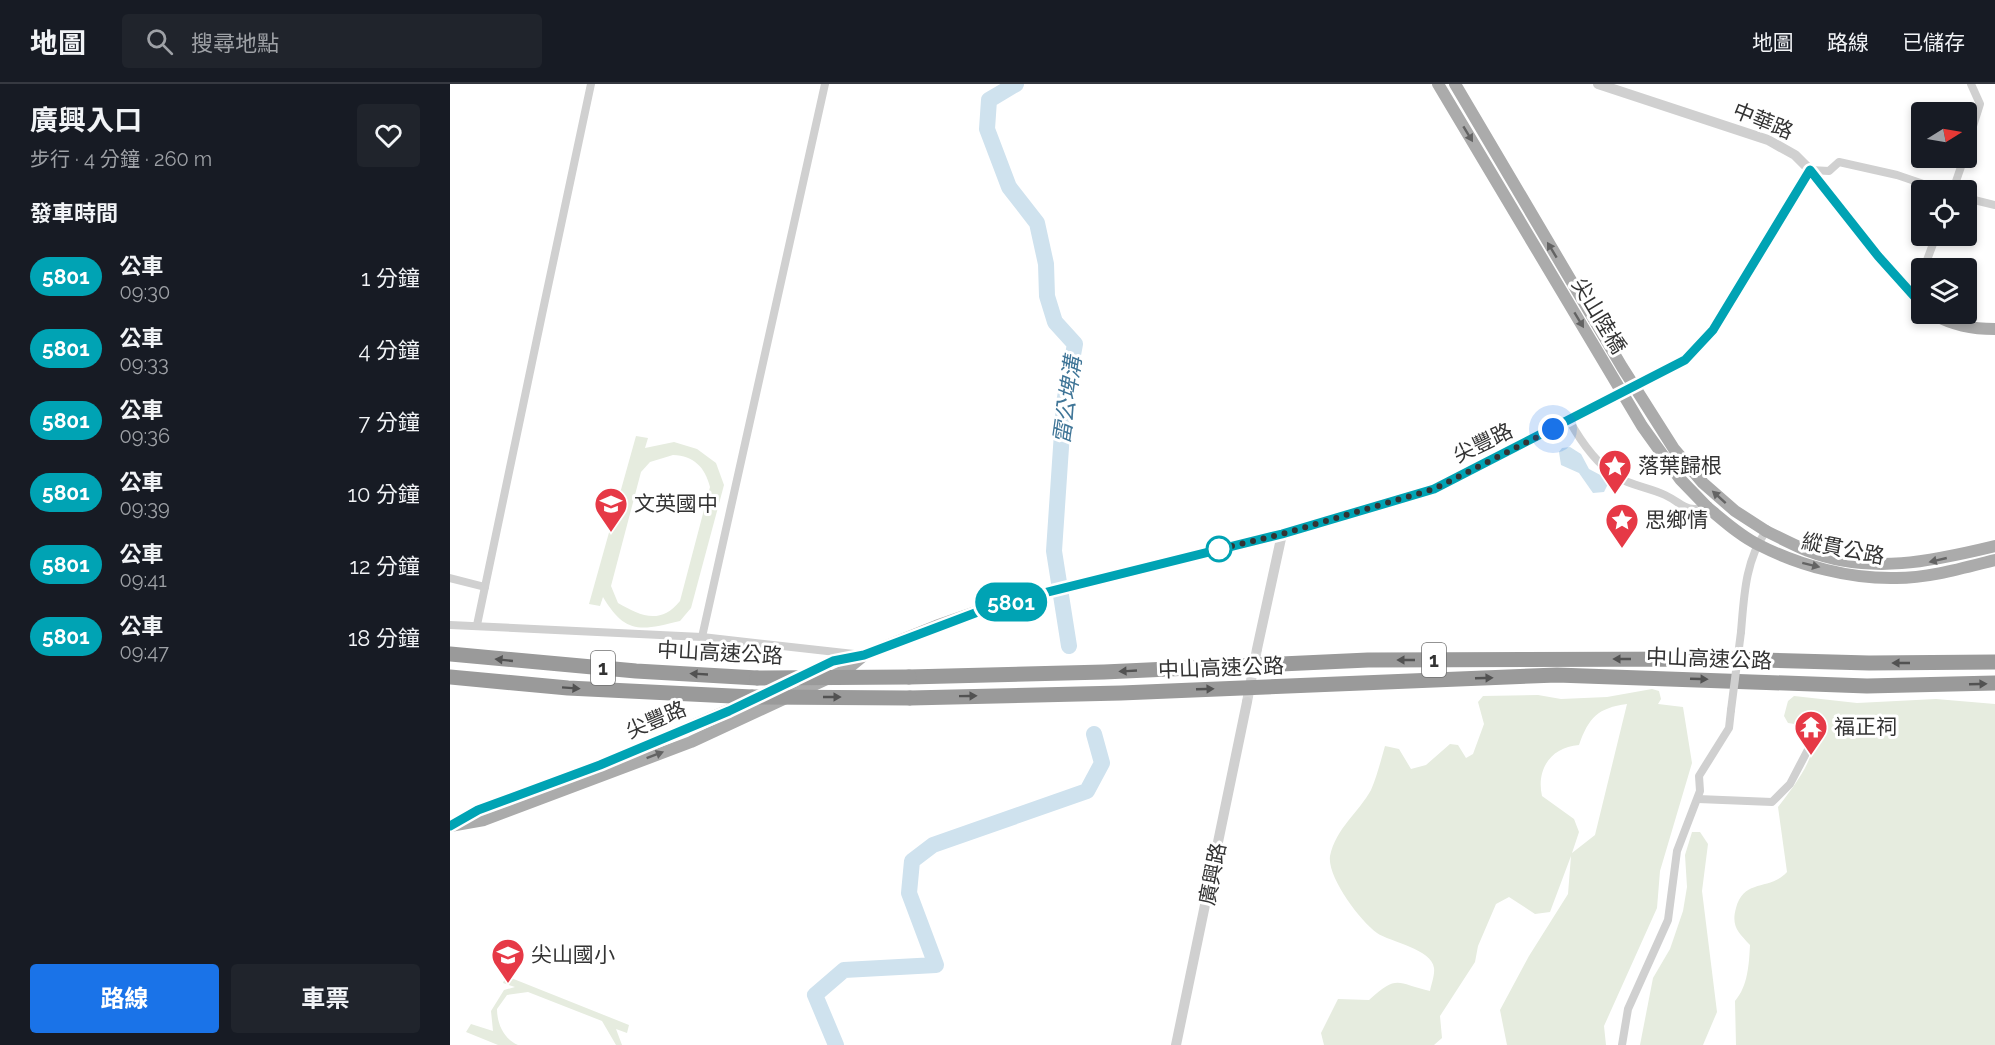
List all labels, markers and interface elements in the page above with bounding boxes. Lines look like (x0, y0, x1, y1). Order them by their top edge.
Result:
search box (122, 14, 542, 68)
icon: search (143, 25, 176, 58)
text: 地圖 (30, 27, 86, 60)
text: 搜尋地點 (191, 30, 279, 56)
text: 地圖 (1752, 30, 1794, 55)
text: 路線 (1827, 30, 1869, 55)
text: 已儲存 (1902, 30, 1965, 55)
street label: 中華路 (1729, 97, 1797, 144)
north arrow (1911, 102, 1977, 168)
map controls (1911, 102, 1977, 324)
text: 廣興入口 (30, 104, 142, 137)
button: heart (357, 104, 420, 167)
one-way arrow (1462, 126, 1473, 142)
text: 步行 · 4 分鐘 · 260 m (30, 147, 212, 171)
button: locate (1911, 180, 1977, 246)
text: 發車時間 (30, 200, 118, 226)
one-way arrow (1546, 242, 1557, 258)
text: 公車 (120, 253, 164, 279)
button: layers (1911, 258, 1977, 324)
text: 5801 (42, 264, 90, 289)
text: 1 分鐘 (361, 265, 420, 291)
street label: 尖山陸橋 (1567, 273, 1632, 358)
text: 09:30 (120, 280, 170, 304)
one-way arrow (1573, 312, 1584, 328)
text: 公車 (120, 325, 164, 351)
text: 5801 (42, 336, 90, 361)
text: 4 分鐘 (358, 337, 420, 363)
text: 09:33 (120, 352, 169, 376)
water label: 雷公埤溝 (1048, 352, 1086, 445)
text: 公車 (120, 397, 164, 423)
text: 5801 (42, 408, 90, 433)
text: 7 分鐘 (359, 409, 420, 435)
your location (1538, 414, 1568, 444)
street label: 尖豐路 (1449, 418, 1517, 468)
text: 09:36 (120, 424, 170, 448)
place icon: 落葉歸根 (1597, 448, 1633, 495)
place label: 落葉歸根 (1638, 453, 1722, 478)
text: 公車 (120, 469, 164, 495)
text: 5801 (42, 480, 90, 505)
text: 10 分鐘 (348, 481, 420, 507)
school or university icon: 文英國中 (593, 486, 629, 533)
place label: 文英國中 (634, 491, 718, 516)
one-way arrow (1712, 491, 1727, 504)
text: 09:39 (120, 496, 170, 520)
place icon: 思鄉情 (1604, 502, 1640, 549)
place label: 思鄉情 (1645, 507, 1708, 532)
street label: 縱貫公路 (1799, 528, 1887, 569)
unlabelled marker (1206, 536, 1232, 562)
text: 公車 (120, 541, 164, 567)
text: 5801 (42, 552, 90, 577)
text: 12 分鐘 (350, 553, 420, 579)
one-way arrow (1929, 555, 1947, 565)
one-way arrow (1802, 561, 1821, 571)
text: 09:41 (120, 568, 167, 592)
line badge: 5801 (969, 582, 1053, 622)
text: 5801 (987, 590, 1035, 615)
text: 公車 (120, 613, 164, 639)
text: 5801 (42, 624, 90, 649)
text: 18 分鐘 (348, 625, 420, 651)
street label: 中山高速公路 (656, 637, 784, 668)
text: 09:47 (120, 640, 169, 664)
road number: 1 (1422, 643, 1446, 677)
street label: 中山高速公路 (1646, 644, 1772, 673)
road number: 1 (591, 651, 615, 685)
street label: 中山高速公路 (1158, 653, 1284, 682)
one-way arrow (1613, 654, 1632, 664)
one-way arrow (495, 655, 514, 665)
one-way arrow (1397, 655, 1416, 665)
one-way arrow (1892, 658, 1911, 668)
one-way arrow (1118, 667, 1137, 676)
one-way arrow (689, 670, 708, 679)
one-way arrow (1475, 673, 1494, 682)
one-way arrow (1690, 674, 1709, 684)
one-way arrow (1969, 679, 1988, 688)
one-way arrow (561, 684, 580, 693)
one-way arrow (1196, 685, 1215, 694)
one-way arrow (822, 692, 841, 702)
one-way arrow (959, 692, 978, 701)
street label: 尖豐路 (622, 696, 690, 743)
temple icon: 福正祠 (1793, 709, 1829, 756)
place label: 福正祠 (1834, 714, 1897, 739)
one-way arrow (647, 750, 665, 760)
street label: 廣興路 (1194, 841, 1231, 907)
school or university icon: 尖山國小 (490, 937, 526, 984)
place label: 尖山國小 (531, 942, 615, 967)
button: 路線 (30, 964, 219, 1033)
button: 車票 (231, 964, 420, 1033)

